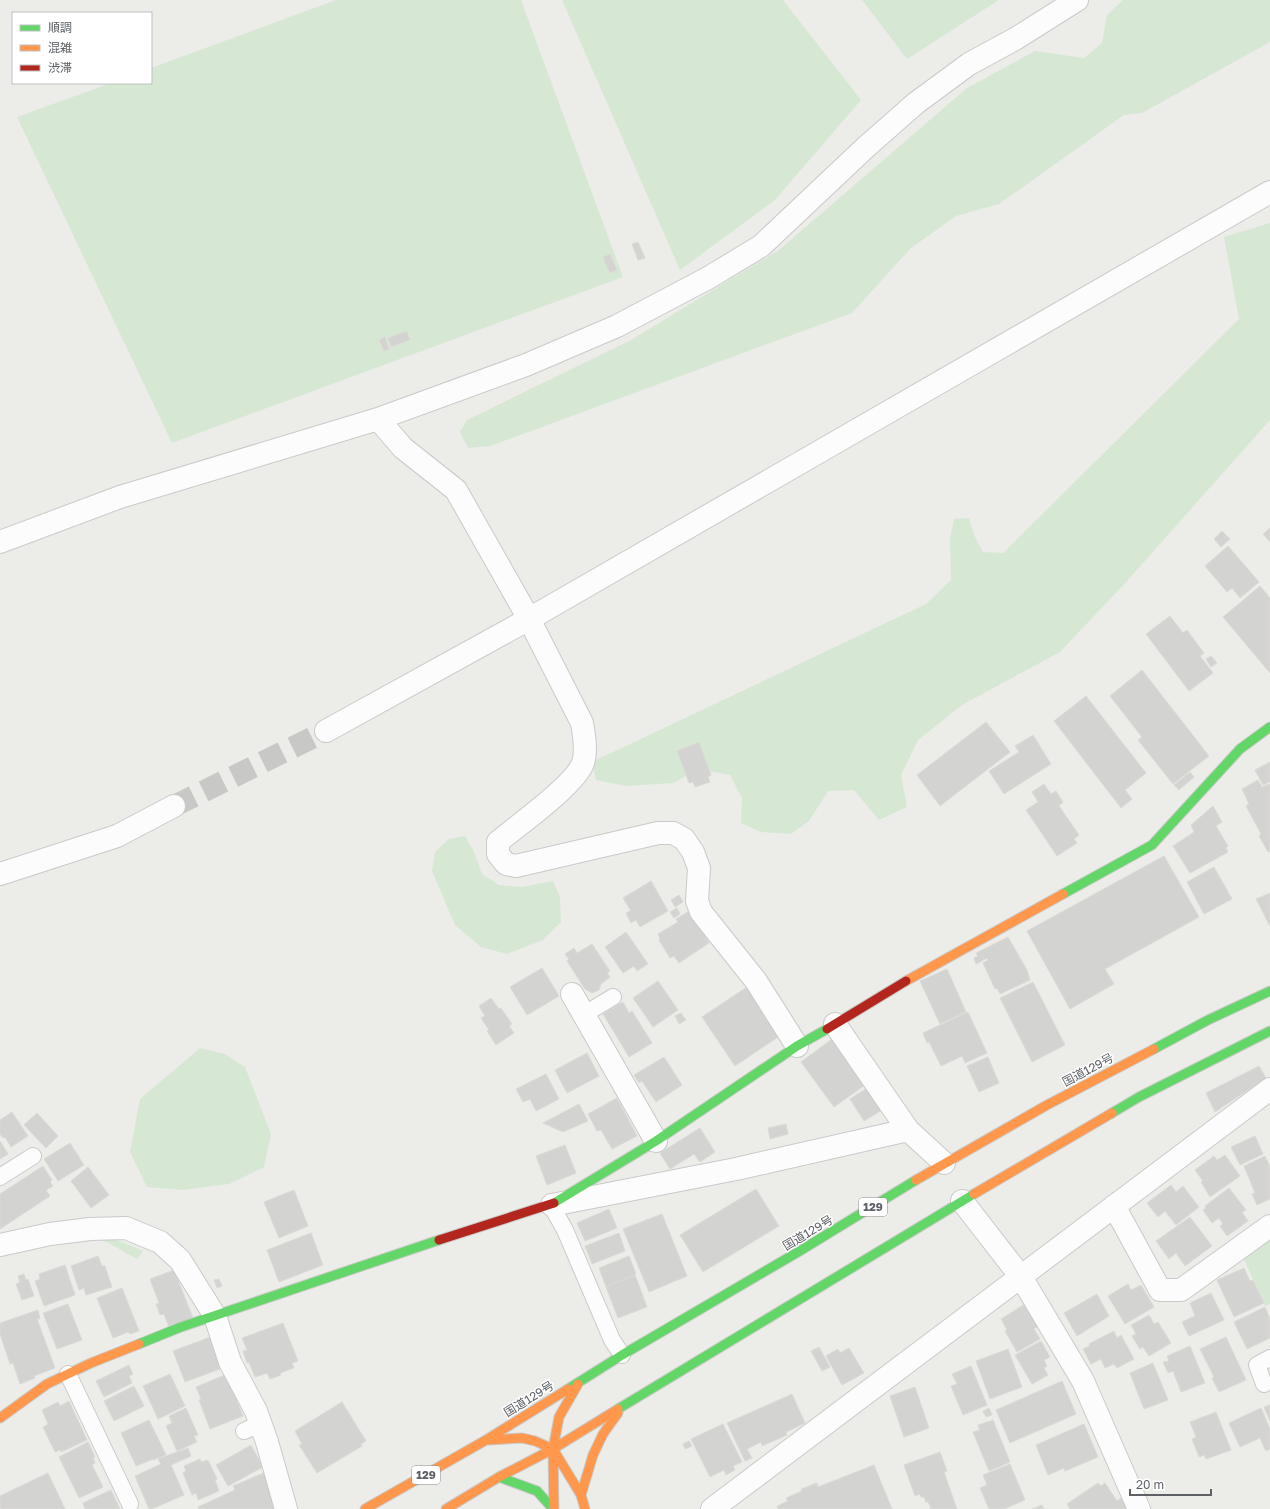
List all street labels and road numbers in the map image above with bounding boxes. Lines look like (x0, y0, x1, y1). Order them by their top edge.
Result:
street label: 国道129号 (1060, 1050, 1116, 1089)
road number: 129 (859, 1198, 887, 1216)
street label: 国道129号 (780, 1212, 836, 1253)
street label: 国道129号 (501, 1377, 556, 1420)
road number: 129 (412, 1466, 440, 1484)

